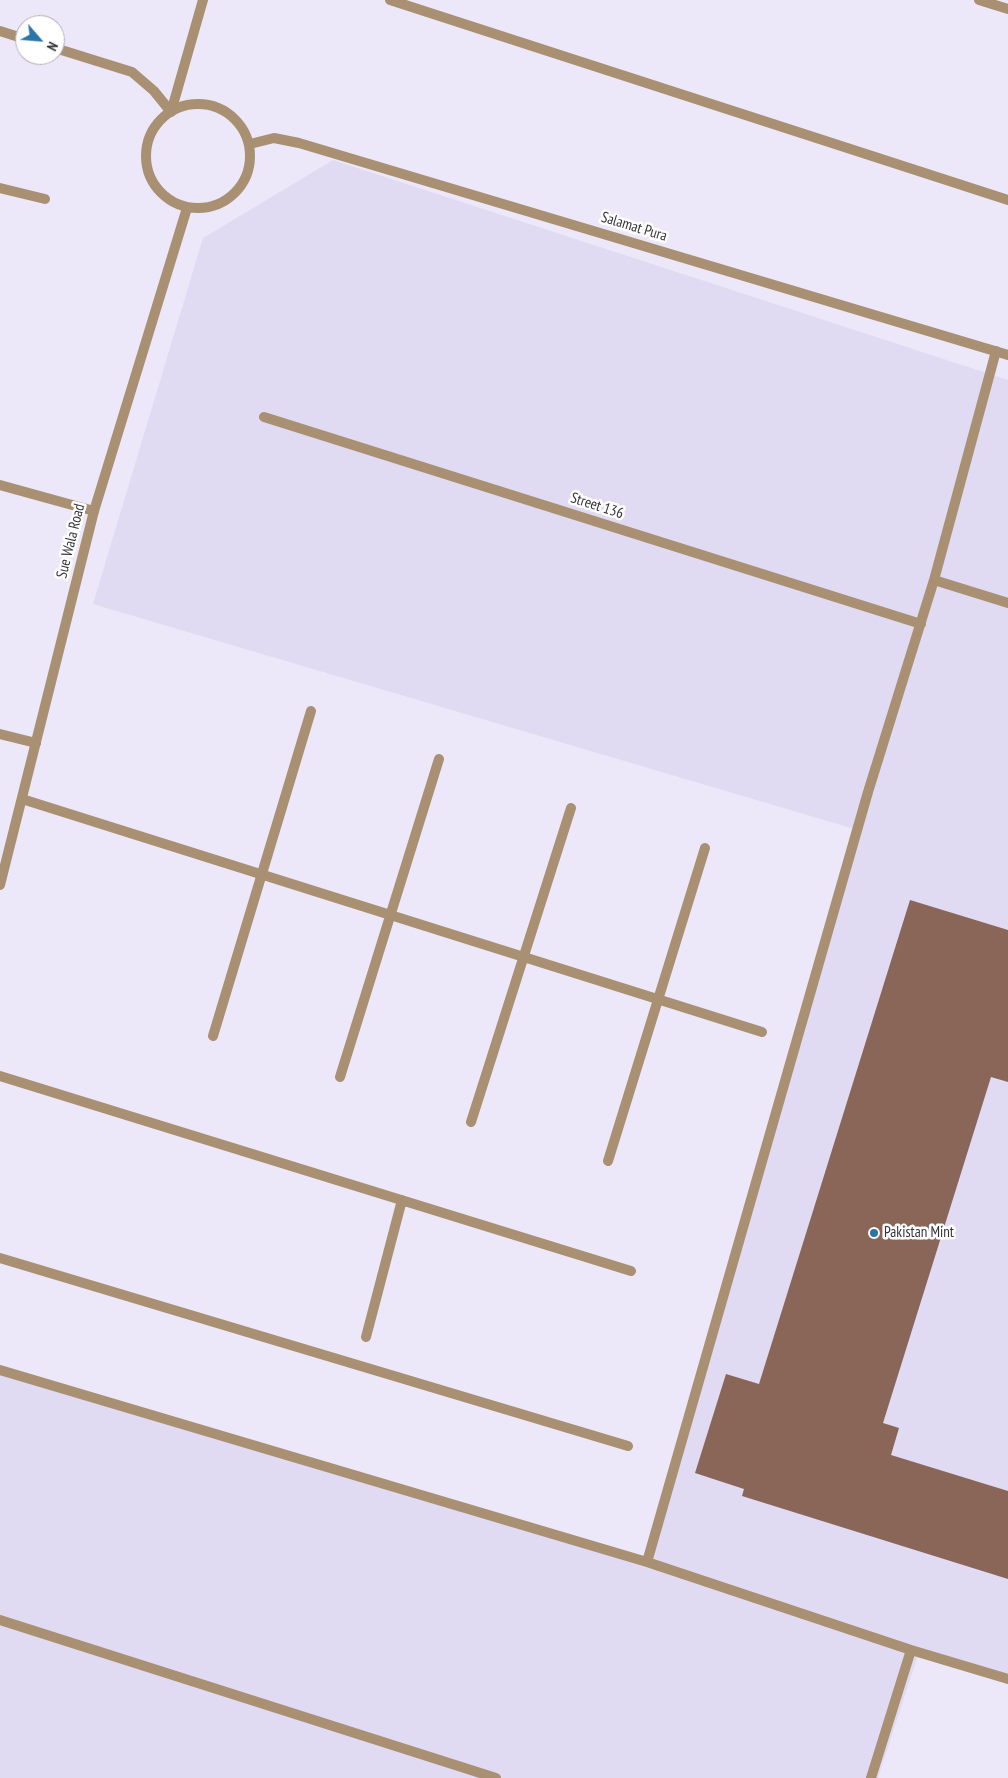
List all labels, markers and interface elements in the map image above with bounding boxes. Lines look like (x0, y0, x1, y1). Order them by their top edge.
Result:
north arrow (15, 15, 65, 65)
text: N (43, 39, 62, 54)
street label: Salamat Pura (599, 208, 669, 246)
street label: Street 136 (568, 489, 626, 523)
street label: Sue Wala Road (53, 502, 89, 580)
place label: Pakistan Mint (884, 1224, 954, 1242)
marker: Pakistan Mint (868, 1227, 880, 1239)

